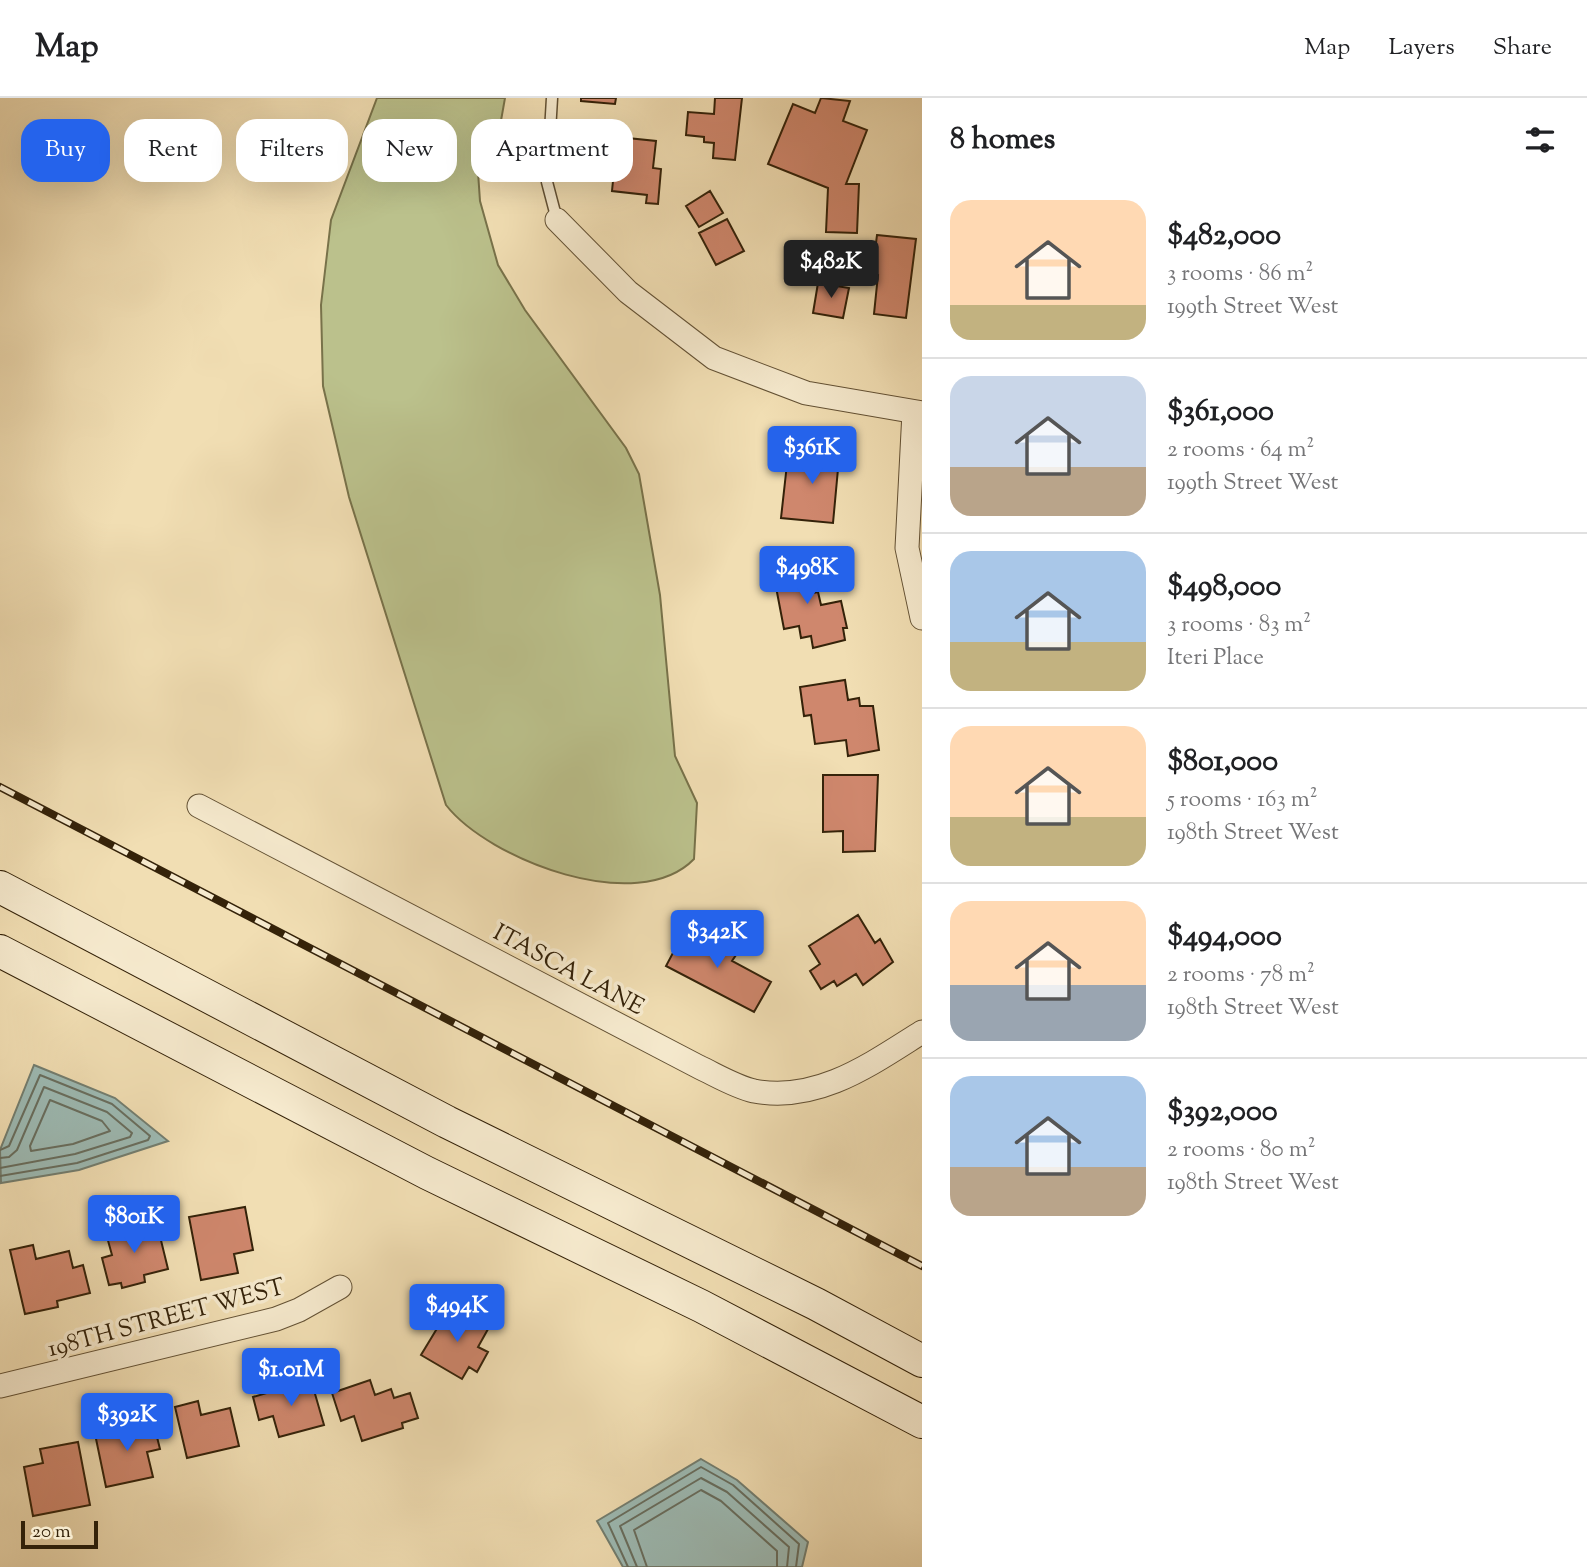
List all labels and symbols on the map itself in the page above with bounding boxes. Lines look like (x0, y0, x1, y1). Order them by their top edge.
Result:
pin: $482K (782, 240, 880, 300)
pin: $361K (763, 426, 861, 486)
pin: $498K (758, 546, 856, 606)
pin: $342K (668, 910, 766, 970)
street label: ITASCA LANE (487, 917, 650, 1025)
pin: $801K (85, 1196, 183, 1255)
street label: 198TH STREET WEST (44, 1271, 289, 1367)
pin: $494K (408, 1284, 506, 1344)
pin: $1.01M (234, 1348, 348, 1408)
pin: $392K (78, 1394, 176, 1453)
scale bar (21, 1518, 98, 1550)

